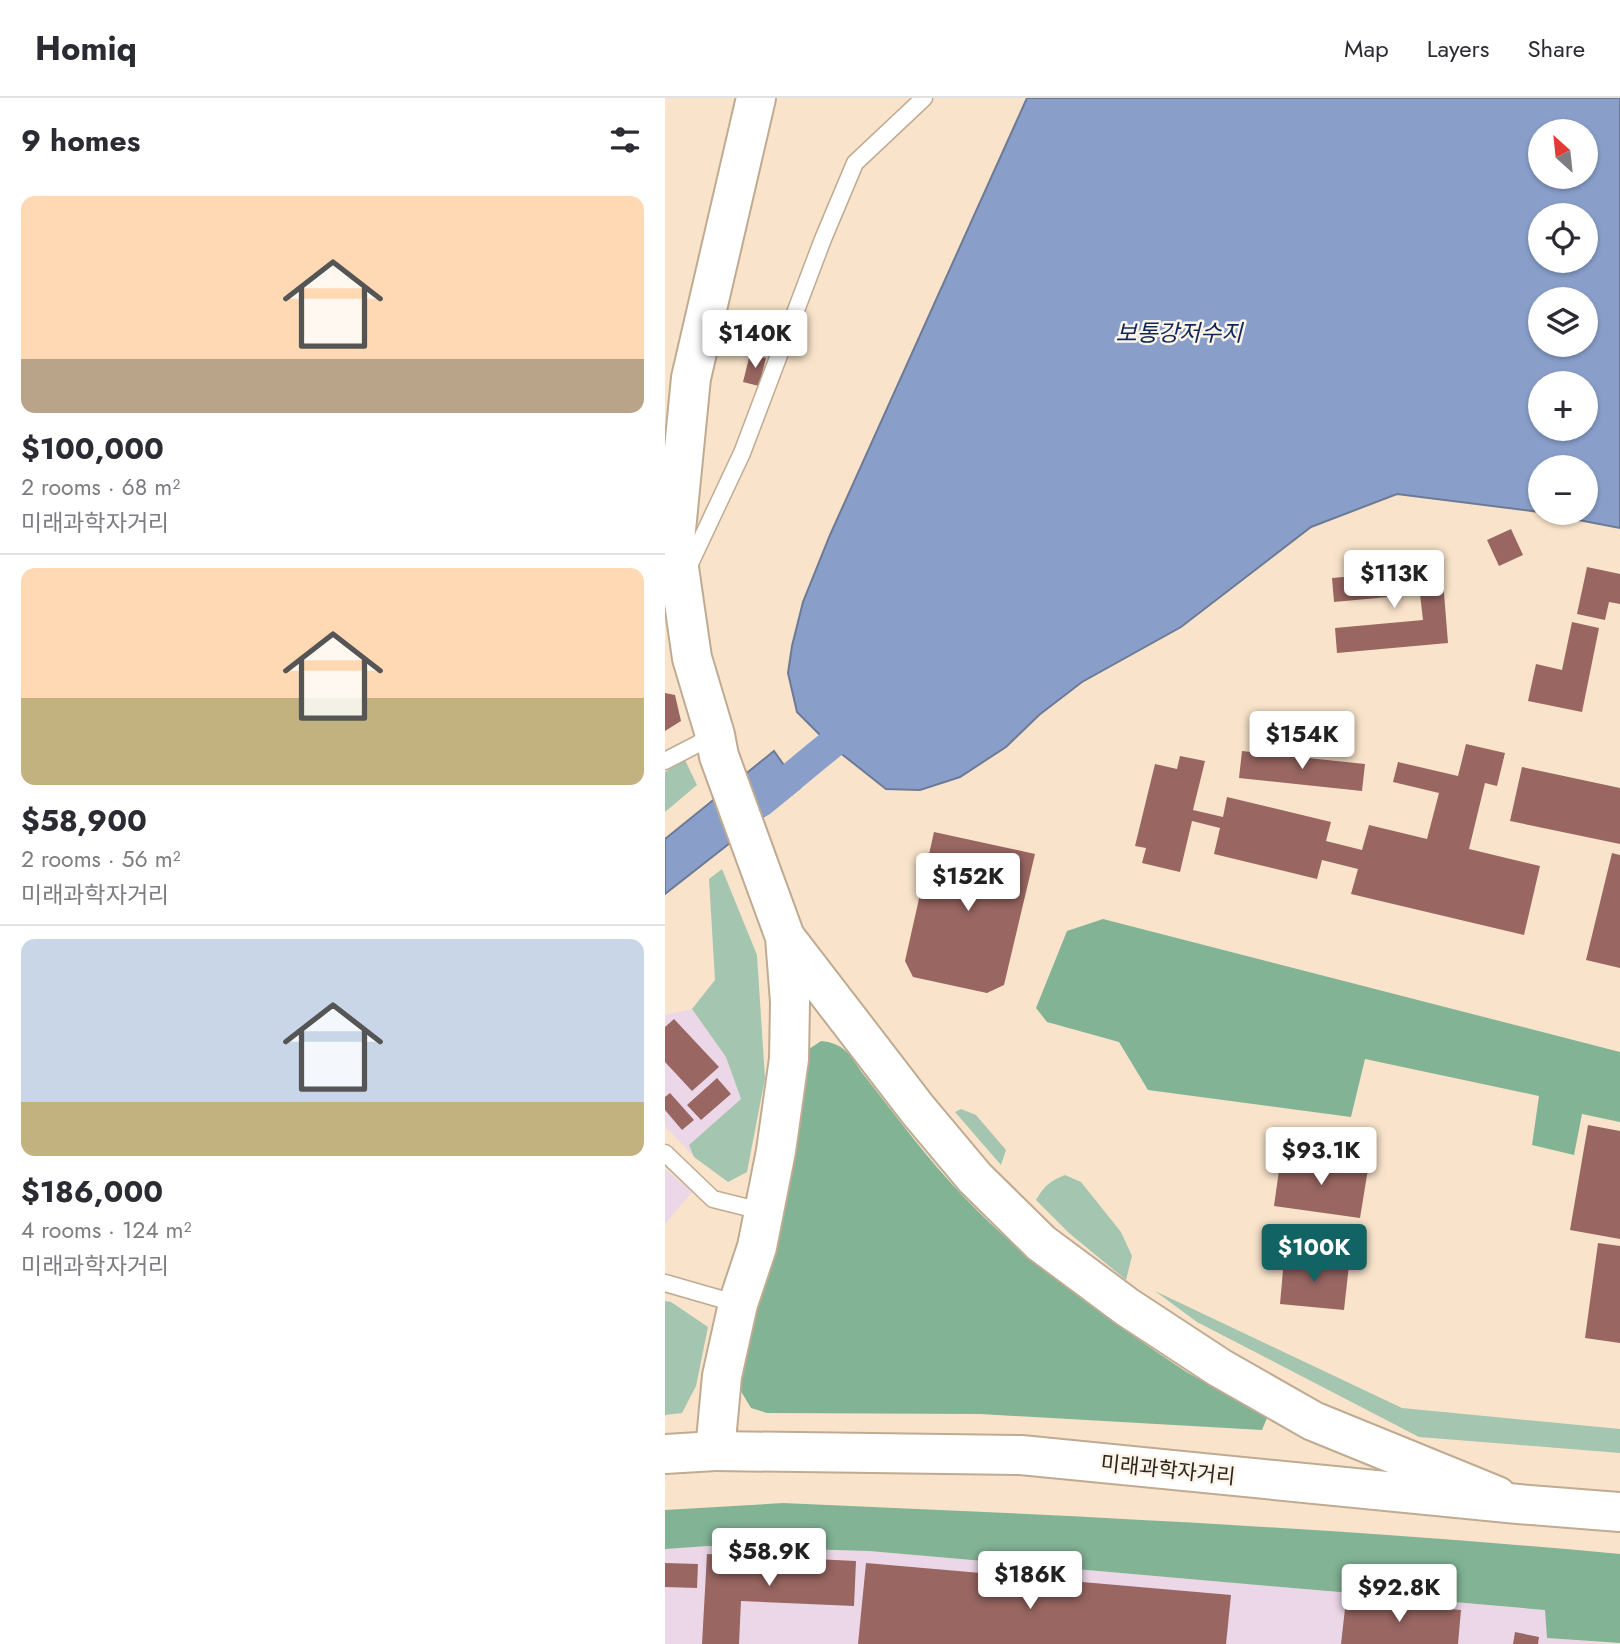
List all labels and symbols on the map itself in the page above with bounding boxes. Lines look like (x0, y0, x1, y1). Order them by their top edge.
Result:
north arrow (1528, 119, 1598, 189)
pin: $140K (706, 310, 804, 370)
water label: 보통강저수지 (1116, 316, 1244, 350)
pin: $113K (1345, 550, 1443, 610)
pin: $154K (1253, 712, 1351, 771)
pin: $152K (919, 854, 1017, 913)
pin: $93.1K (1264, 1128, 1378, 1187)
pin: $100K (1265, 1224, 1363, 1284)
street label: 미래과학자거리 (1099, 1448, 1237, 1492)
pin: $58.9K (712, 1528, 826, 1588)
pin: $186K (981, 1552, 1079, 1611)
pin: $92.8K (1342, 1564, 1456, 1624)

